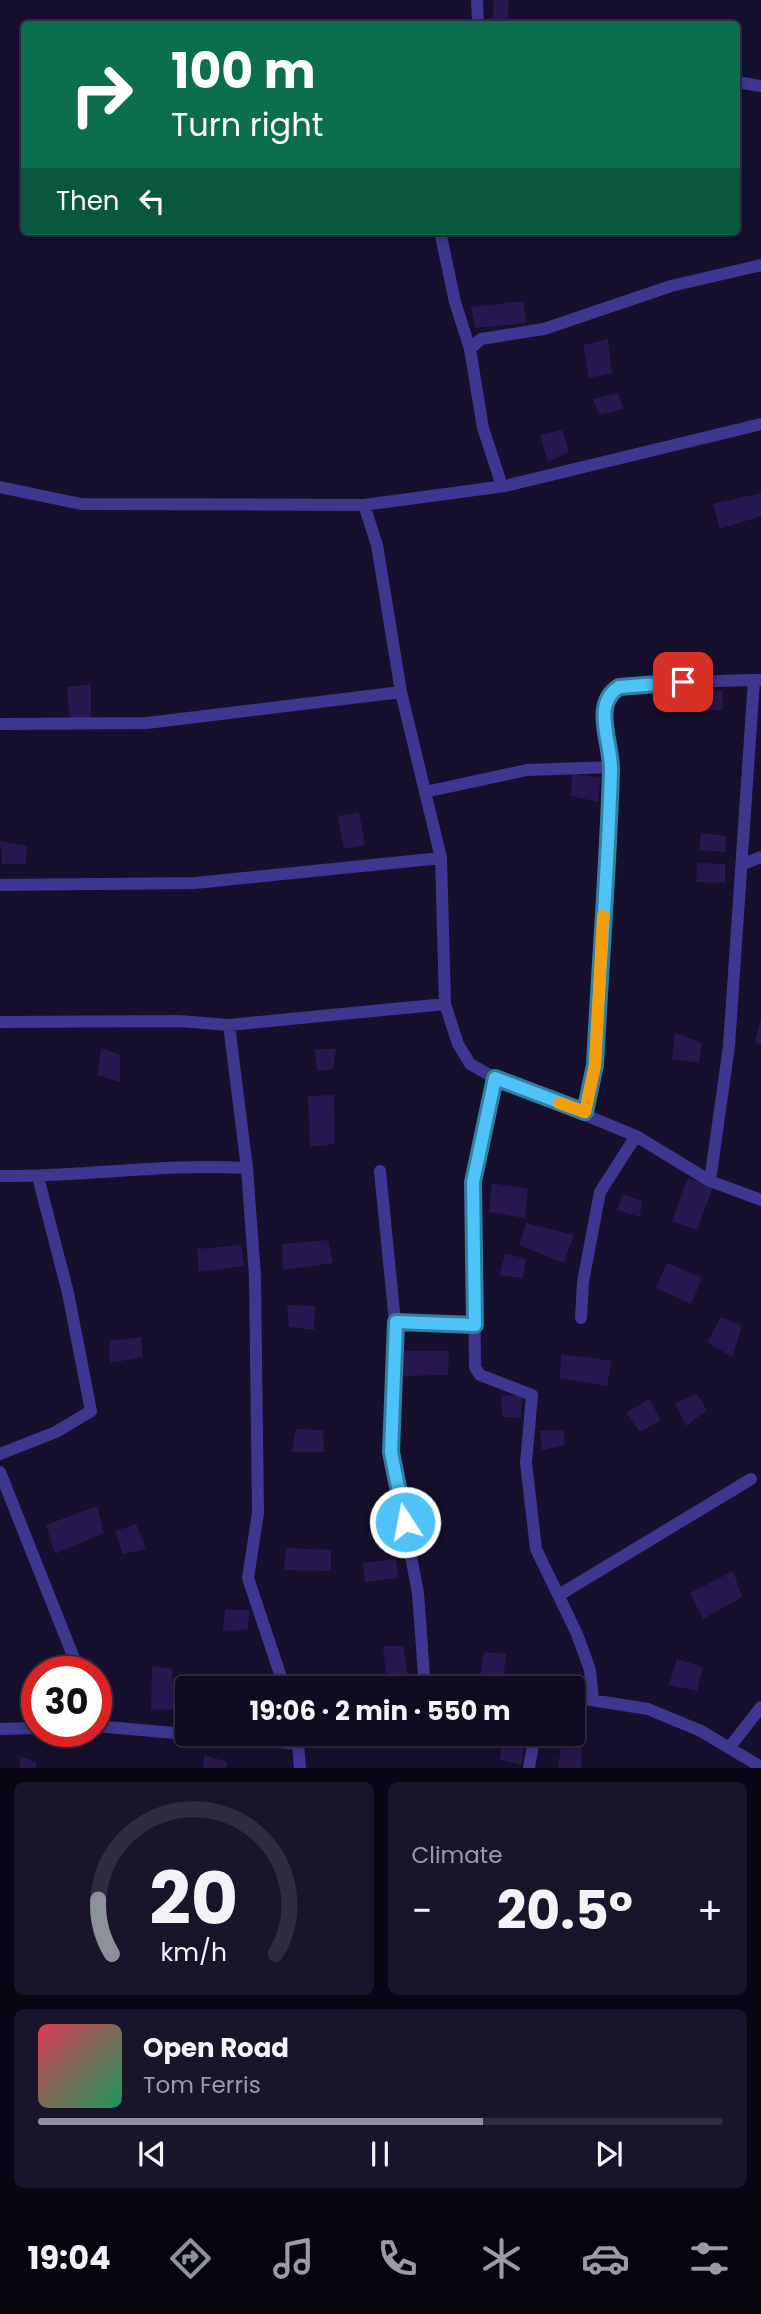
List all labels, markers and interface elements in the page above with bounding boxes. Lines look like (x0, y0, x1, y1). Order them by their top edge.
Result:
text: 100 m (171, 37, 316, 105)
icon: right (56, 49, 147, 140)
text: Turn right (171, 102, 323, 147)
icon: left (133, 182, 171, 220)
text: Then (56, 183, 119, 219)
pin (653, 652, 713, 712)
icon: arrive (664, 663, 702, 701)
position arrow (368, 1485, 442, 1559)
speed limit sign: 30 (21, 1656, 112, 1747)
text: 19:06 · 2 min · 550 m (249, 1693, 511, 1729)
text: Climate (412, 1839, 502, 1871)
text: 20 (149, 1849, 238, 1950)
text: 20.5° (497, 1874, 633, 1947)
text: − (412, 1884, 432, 1937)
text: + (697, 1884, 723, 1937)
text: km/h (160, 1935, 227, 1970)
text: Open Road (143, 2030, 289, 2066)
text: Tom Ferris (143, 2069, 261, 2101)
icon: previous (133, 2135, 171, 2173)
icon: pause (361, 2135, 399, 2173)
icon: next (590, 2135, 628, 2173)
icon: directions (166, 2234, 215, 2283)
icon: music (269, 2234, 318, 2283)
icon: phone (373, 2234, 422, 2283)
icon: climate (477, 2234, 526, 2283)
icon: car (581, 2234, 630, 2283)
icon: filters (685, 2234, 734, 2283)
text: 19:04 (27, 2235, 111, 2280)

